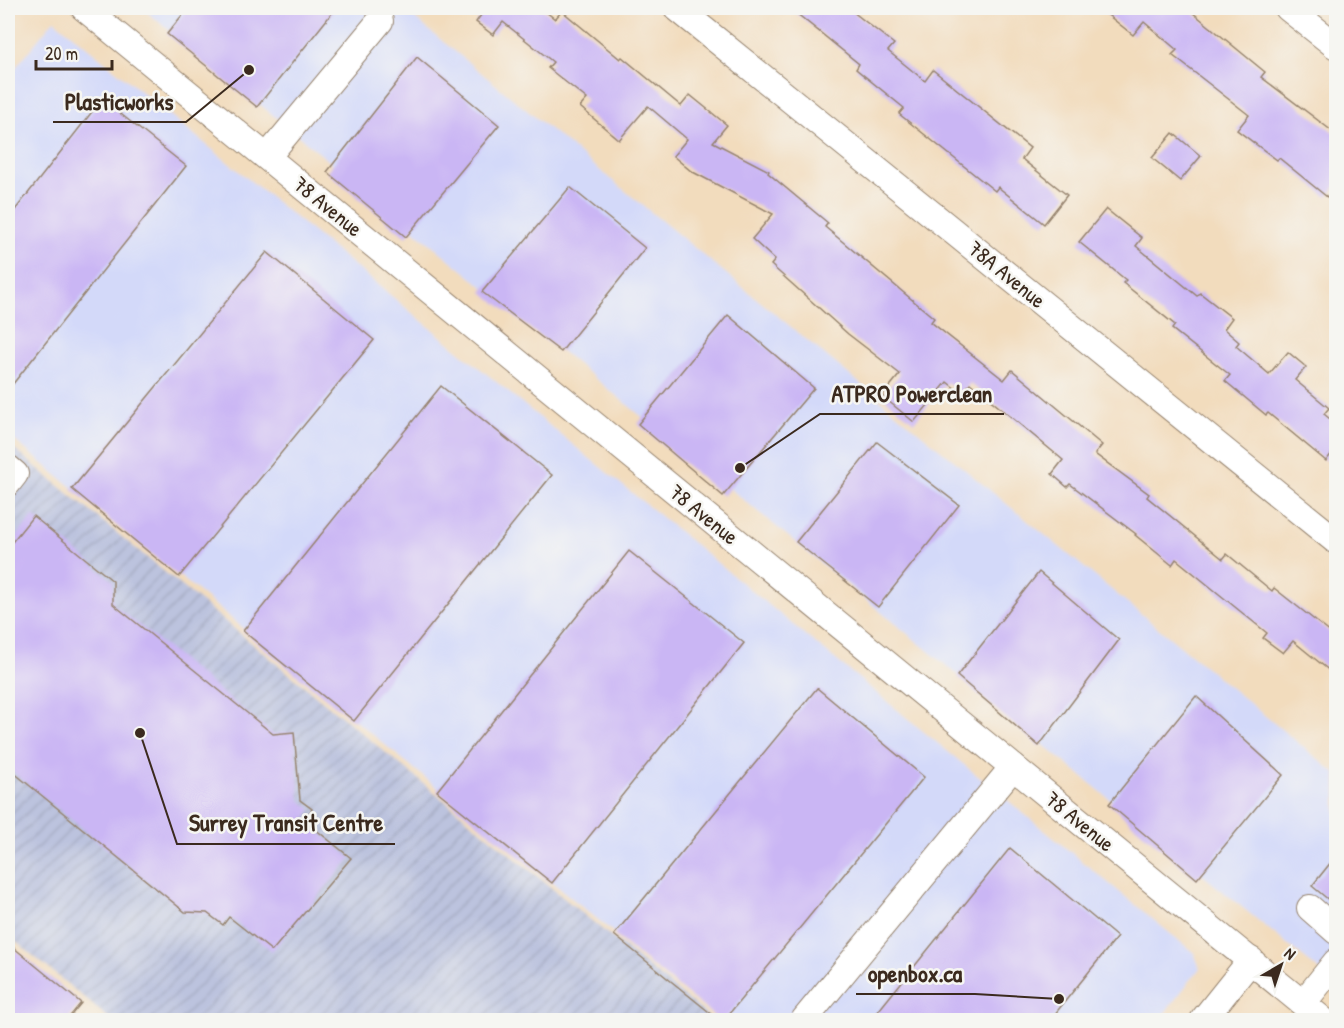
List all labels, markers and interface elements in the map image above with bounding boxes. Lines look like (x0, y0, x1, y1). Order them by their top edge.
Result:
scale bar (36, 33, 112, 71)
text: 20 m (45, 41, 78, 66)
callout: Plasticworks (53, 80, 186, 122)
text: Plasticworks (65, 85, 173, 117)
street label: 78 Avenue (287, 169, 369, 243)
street label: 78A Avenue (962, 233, 1052, 315)
callout: ATPRO Powerclean (820, 372, 1004, 414)
text: ATPRO Powerclean (832, 377, 993, 409)
street label: 78 Avenue (663, 477, 745, 551)
street label: 78 Avenue (1039, 784, 1121, 858)
callout: Surrey Transit Centre (177, 802, 395, 844)
text: Surrey Transit Centre (189, 806, 383, 839)
north arrow (1251, 935, 1311, 995)
text: N (1280, 942, 1301, 965)
callout: openbox.ca (856, 952, 975, 994)
text: openbox.ca (868, 957, 963, 990)

